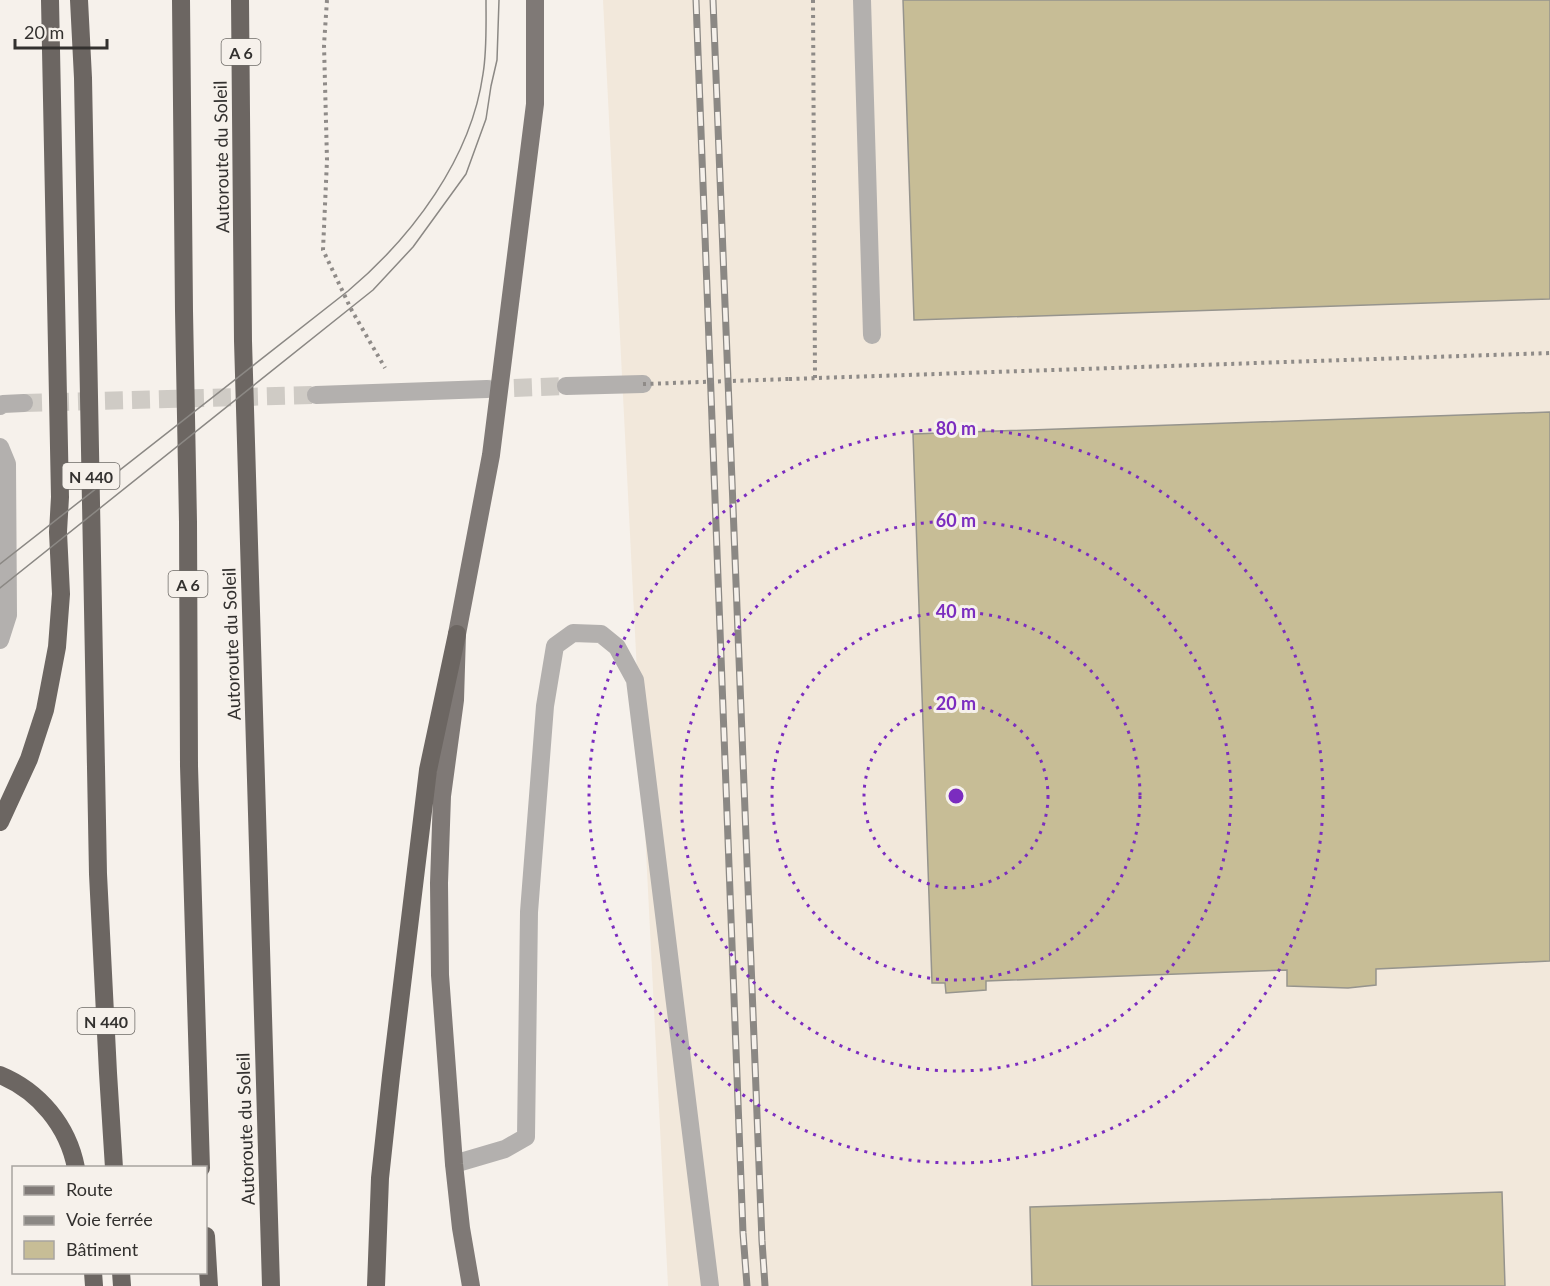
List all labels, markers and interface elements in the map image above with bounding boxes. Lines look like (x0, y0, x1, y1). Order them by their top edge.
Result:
scale bar (15, 12, 106, 50)
text: 20 m (24, 21, 64, 43)
road number: A 6 (222, 39, 260, 65)
street label: Autoroute du Soleil (209, 81, 233, 233)
text: 80 m (936, 417, 976, 439)
road number: N 440 (62, 463, 119, 489)
text: 60 m (936, 509, 976, 531)
street label: Autoroute du Soleil (217, 567, 245, 721)
road number: A 6 (168, 571, 207, 597)
text: 40 m (936, 600, 976, 622)
text: 20 m (936, 692, 976, 714)
centre of rings (946, 786, 966, 806)
road number: N 440 (78, 1008, 134, 1034)
street label: Autoroute du Soleil (231, 1052, 259, 1206)
legend (12, 1166, 207, 1274)
text: Route (66, 1178, 113, 1200)
text: Voie ferrée (66, 1208, 153, 1230)
text: Bâtiment (66, 1238, 139, 1260)

